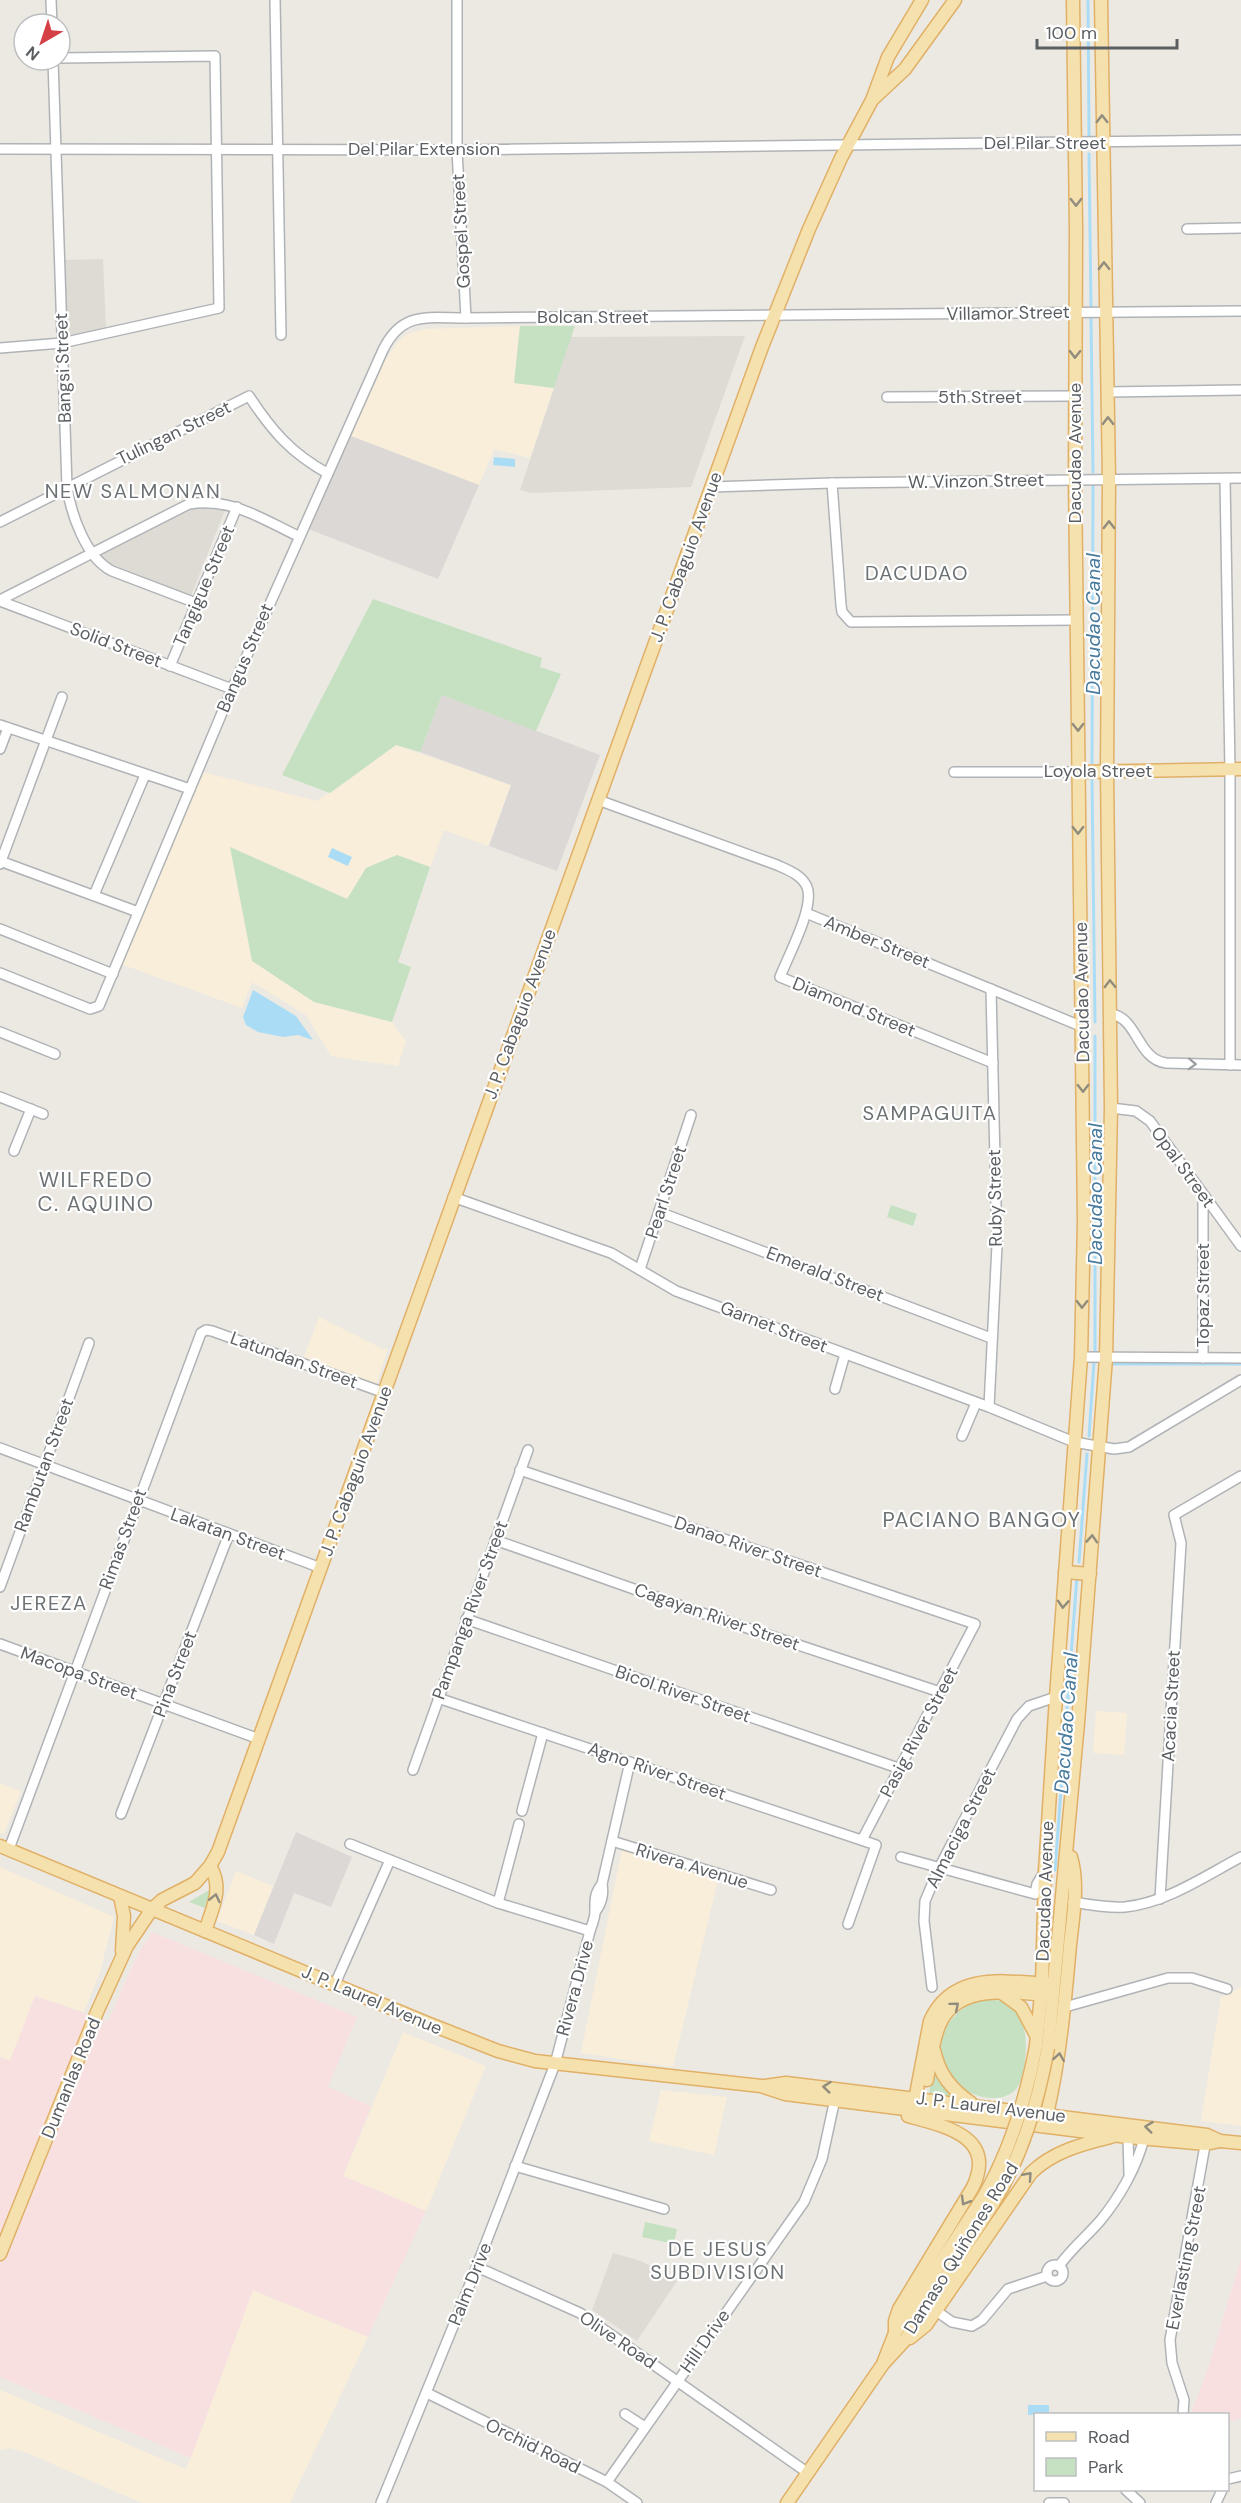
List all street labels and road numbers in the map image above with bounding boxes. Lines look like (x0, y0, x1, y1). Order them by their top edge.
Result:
street label: Del Pilar Street (984, 131, 1106, 155)
street label: Del Pilar Extension (348, 137, 500, 161)
street label: Gospel Street (446, 173, 476, 289)
street label: Villamor Street (946, 300, 1070, 326)
street label: Bolcan Street (537, 305, 649, 329)
street label: Bangsi Street (49, 313, 77, 423)
street label: Dacudao Avenue (1063, 383, 1087, 523)
street label: 5th Street (938, 385, 1022, 409)
street label: Tulingan Street (113, 395, 235, 471)
street label: W. Vinzon Street (908, 468, 1044, 494)
street label: J. P. Cabaguio Avenue (644, 469, 728, 645)
street label: Tangigue Street (168, 522, 240, 650)
street label: Bangus Street (211, 600, 279, 716)
street label: Solid Street (67, 616, 165, 674)
street label: Loyola Street (1044, 759, 1152, 783)
street label: Amber Street (821, 910, 933, 974)
street label: Dacudao Avenue (1069, 922, 1095, 1062)
street label: J. P. Cabaguio Avenue (478, 926, 562, 1102)
street label: Diamond Street (789, 971, 919, 1043)
street label: Opal Street (1145, 1122, 1221, 1212)
street label: Pearl Street (640, 1142, 692, 1242)
street label: Ruby Street (982, 1149, 1008, 1247)
street label: Emerald Street (763, 1241, 887, 1307)
street label: Topaz Street (1191, 1243, 1215, 1347)
street label: Garnet Street (717, 1296, 831, 1358)
street label: Latundan Street (227, 1326, 361, 1394)
street label: J. P. Cabaguio Avenue (314, 1383, 398, 1559)
street label: Rambutan Street (9, 1395, 79, 1535)
street label: Rimas Street (94, 1485, 152, 1593)
street label: Lakatan Street (167, 1502, 289, 1566)
street label: Danao River Street (671, 1511, 825, 1583)
street label: Pampanga River Street (426, 1517, 514, 1703)
street label: Cagayan River Street (631, 1577, 803, 1657)
street label: Pina Street (148, 1627, 202, 1721)
street label: Macopa Street (17, 1641, 141, 1705)
street label: Acacia Street (1156, 1650, 1186, 1762)
street label: Bicol River Street (612, 1660, 754, 1728)
street label: Pasig River Street (874, 1662, 964, 1802)
street label: Agno River Street (585, 1736, 729, 1806)
street label: Almaciga Street (920, 1764, 1002, 1892)
street label: Dacudao Avenue (1031, 1820, 1059, 1962)
street label: Rivera Avenue (633, 1837, 751, 1895)
street label: Rivera Drive (551, 1937, 599, 2039)
street label: J. P. Laurel Avenue (298, 1960, 446, 2040)
street label: Dumanlas Road (36, 2014, 106, 2142)
street label: J. P. Laurel Avenue (915, 2086, 1067, 2128)
street label: Damaso Quiñones Road (898, 2158, 1024, 2338)
street label: Everlasting Street (1160, 2184, 1212, 2332)
street label: Palm Drive (443, 2239, 497, 2329)
street label: Olive Road (575, 2305, 661, 2375)
street label: Hill Drive (675, 2305, 735, 2377)
street label: Orchid Road (481, 2413, 585, 2479)

